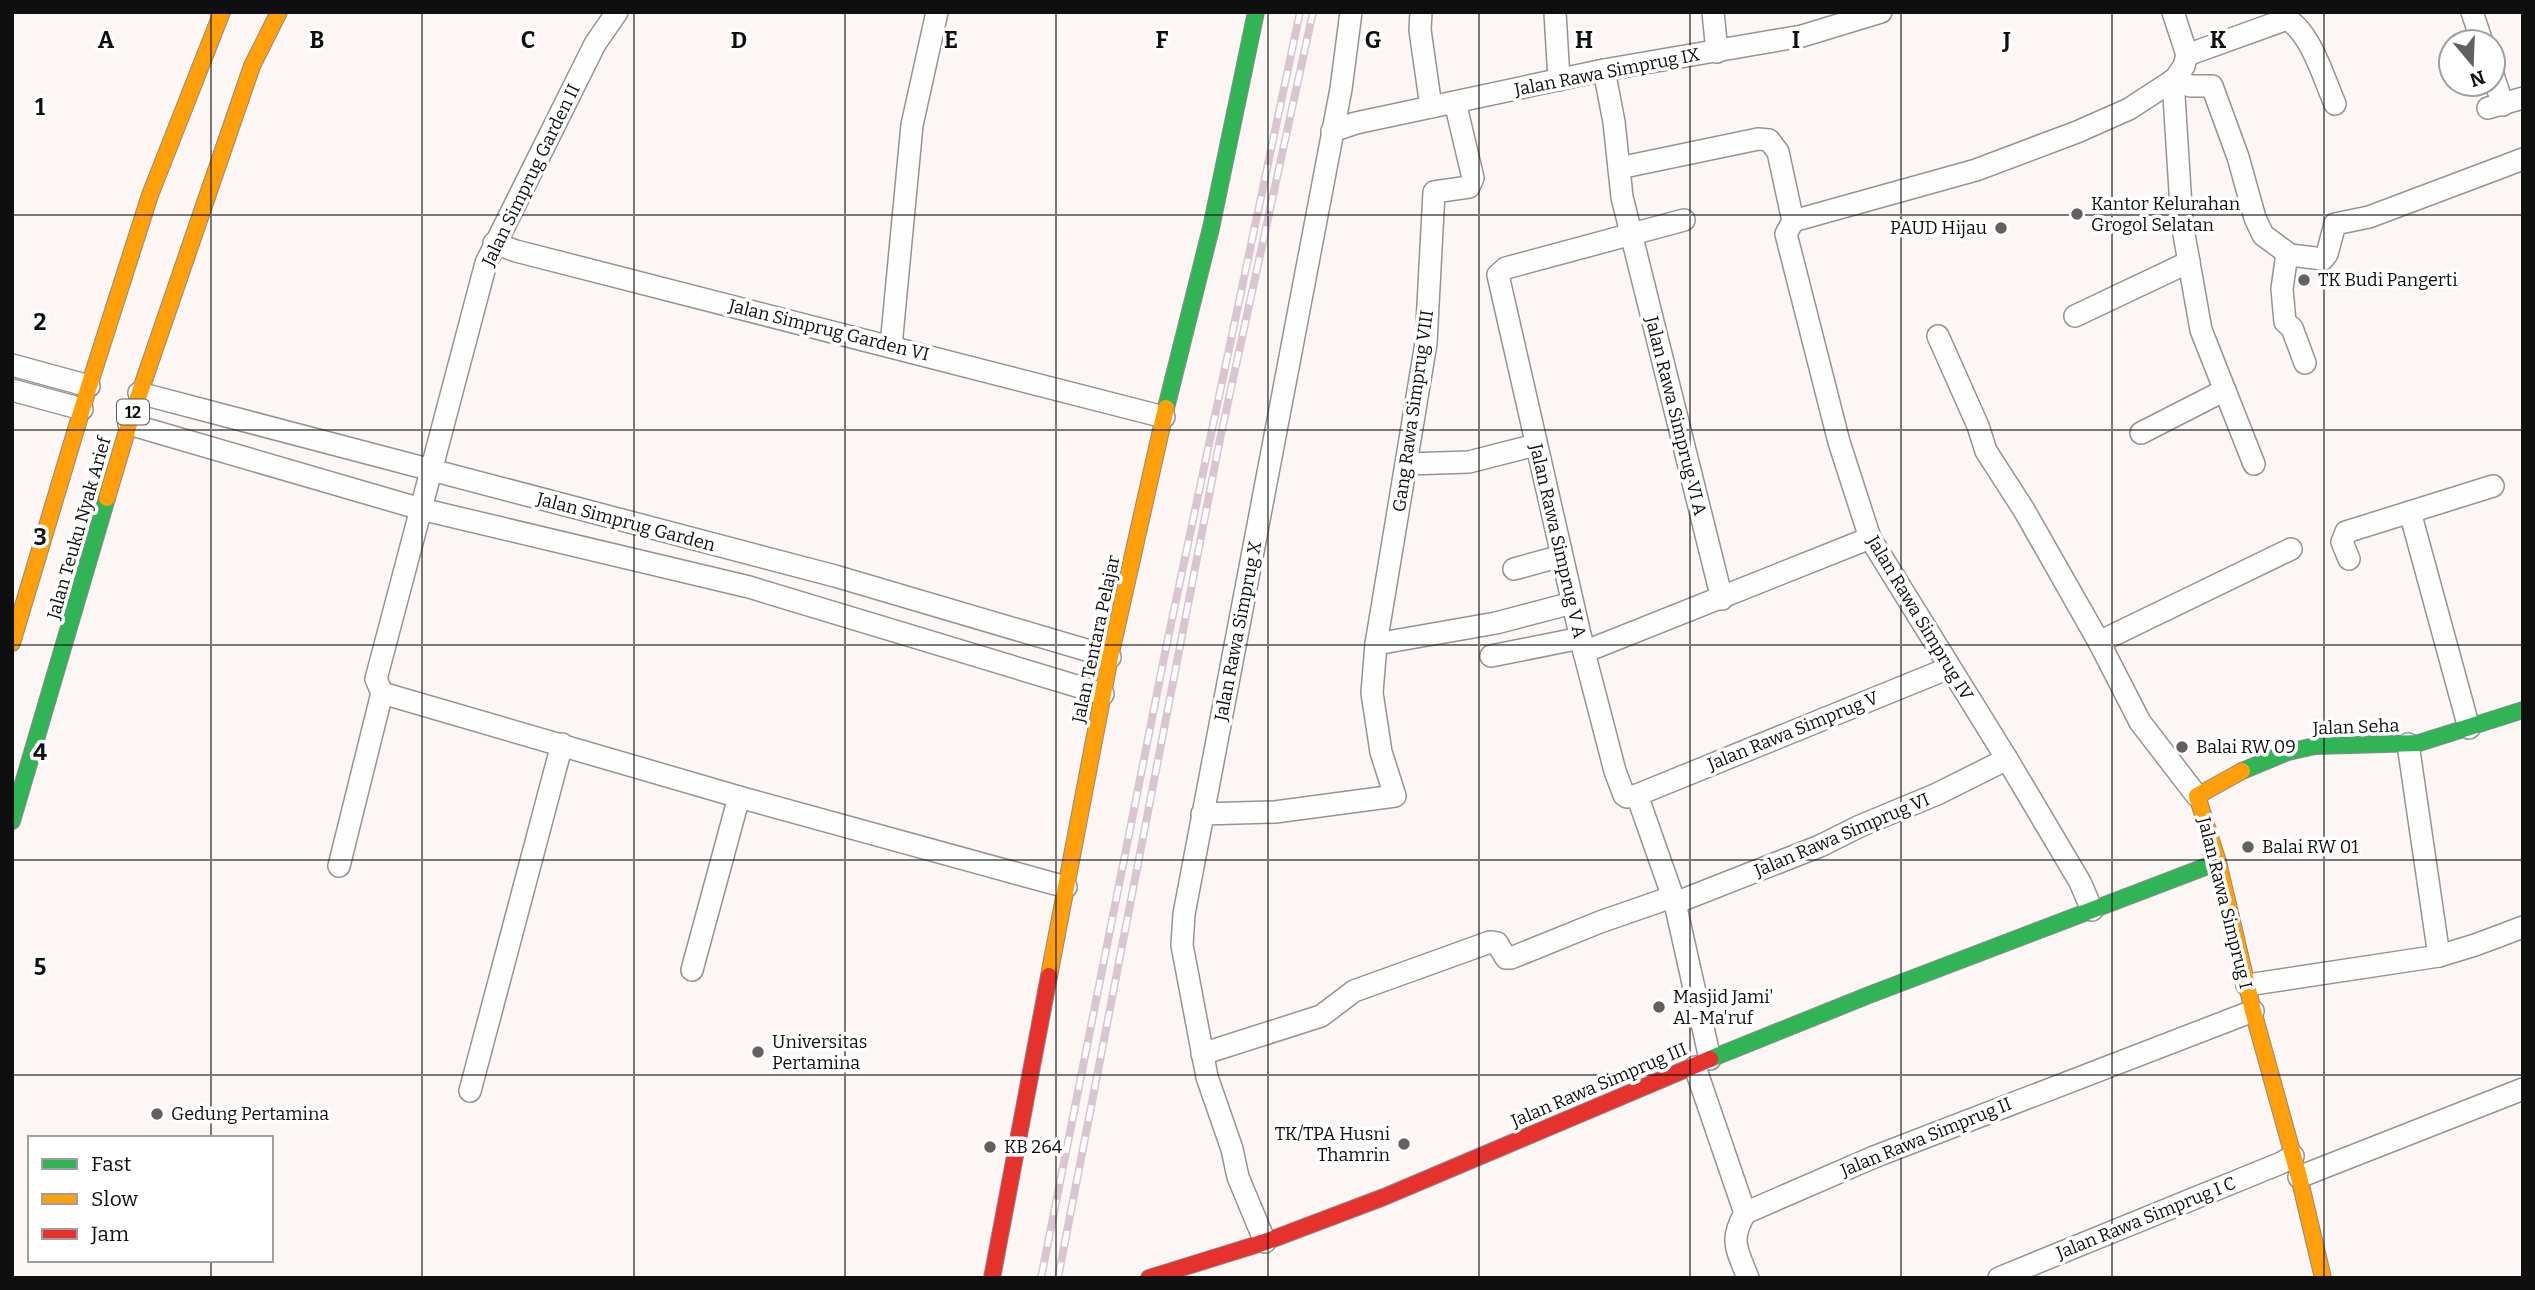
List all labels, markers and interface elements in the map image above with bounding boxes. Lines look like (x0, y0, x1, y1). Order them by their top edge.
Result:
text: A (98, 26, 115, 54)
text: B (310, 26, 324, 54)
text: C (521, 26, 535, 54)
text: D (731, 26, 747, 54)
text: E (944, 26, 958, 54)
text: F (1156, 26, 1169, 54)
text: G (1365, 26, 1382, 54)
text: H (1575, 26, 1593, 54)
text: I (1792, 26, 1800, 54)
text: J (2001, 26, 2011, 54)
text: K (2210, 26, 2227, 54)
north arrow (2437, 28, 2507, 98)
street label: Jalan Rawa Simprug IX (1512, 43, 1702, 101)
text: N (2466, 65, 2488, 92)
street label: Jalan Simprug Garden II (477, 80, 585, 271)
text: 1 (35, 93, 45, 121)
place label: Kantor Kelurahan Grogol Selatan (2091, 193, 2241, 236)
marker: Kantor Kelurahan Grogol Selatan (2069, 206, 2085, 222)
place label: PAUD Hijau (1890, 217, 1987, 239)
marker: PAUD Hijau (1993, 220, 2009, 236)
place label: TK Budi Pangerti (2318, 269, 2458, 291)
marker: TK Budi Pangerti (2296, 272, 2312, 288)
street label: Jalan Simprug Garden VI (726, 294, 931, 366)
text: 2 (34, 308, 47, 336)
street label: Gang Rawa Simprug VIII (1388, 309, 1438, 513)
street label: Jalan Rawa Simprug VI A (1640, 313, 1711, 518)
road number: 12 (117, 400, 149, 424)
street label: Jalan Teuku Nyak Arief (42, 433, 116, 623)
street label: Jalan Rawa Simprug V A (1525, 441, 1591, 640)
street label: Jalan Simprug Garden (533, 487, 718, 557)
text: 3 (33, 523, 47, 551)
street label: Jalan Rawa Simprug IV (1862, 531, 1978, 705)
street label: Jalan Rawa Simprug X (1210, 539, 1266, 724)
street label: Jalan Tentara Pelajar (1067, 553, 1125, 726)
street label: Jalan Rawa Simprug V (1703, 686, 1882, 776)
street label: Jalan Seha (2311, 714, 2400, 740)
place label: Balai RW 09 (2196, 736, 2296, 758)
text: 4 (33, 738, 47, 766)
marker: Balai RW 09 (2174, 739, 2190, 755)
street label: Jalan Rawa Simprug VI (1750, 788, 1933, 882)
street label: Jalan Rawa Simprug I (2193, 814, 2257, 991)
place label: Balai RW 01 (2262, 836, 2359, 858)
marker: Balai RW 01 (2240, 839, 2256, 855)
text: 5 (34, 953, 46, 981)
place label: Masjid Jami' Al-Ma'ruf (1673, 986, 1773, 1029)
marker: Masjid Jami' Al-Ma'ruf (1651, 999, 1667, 1015)
place label: Universitas Pertamina (772, 1031, 867, 1074)
street label: Jalan Rawa Simprug III (1507, 1038, 1690, 1132)
marker: Universitas Pertamina (750, 1044, 766, 1060)
street label: Jalan Rawa Simprug II (1836, 1093, 2015, 1182)
place label: Gedung Pertamina (171, 1103, 329, 1125)
marker: Gedung Pertamina (149, 1106, 165, 1122)
place label: TK/TPA Husni Thamrin (1275, 1123, 1391, 1166)
legend (28, 1136, 273, 1262)
place label: KB 264 (1004, 1136, 1063, 1158)
marker: TK/TPA Husni Thamrin (1396, 1136, 1412, 1152)
marker: KB 264 (982, 1139, 998, 1155)
text: Fast (91, 1151, 132, 1177)
street label: Jalan Rawa Simprug I C (2052, 1172, 2239, 1264)
text: Slow (91, 1186, 138, 1212)
text: Jam (90, 1221, 129, 1247)

